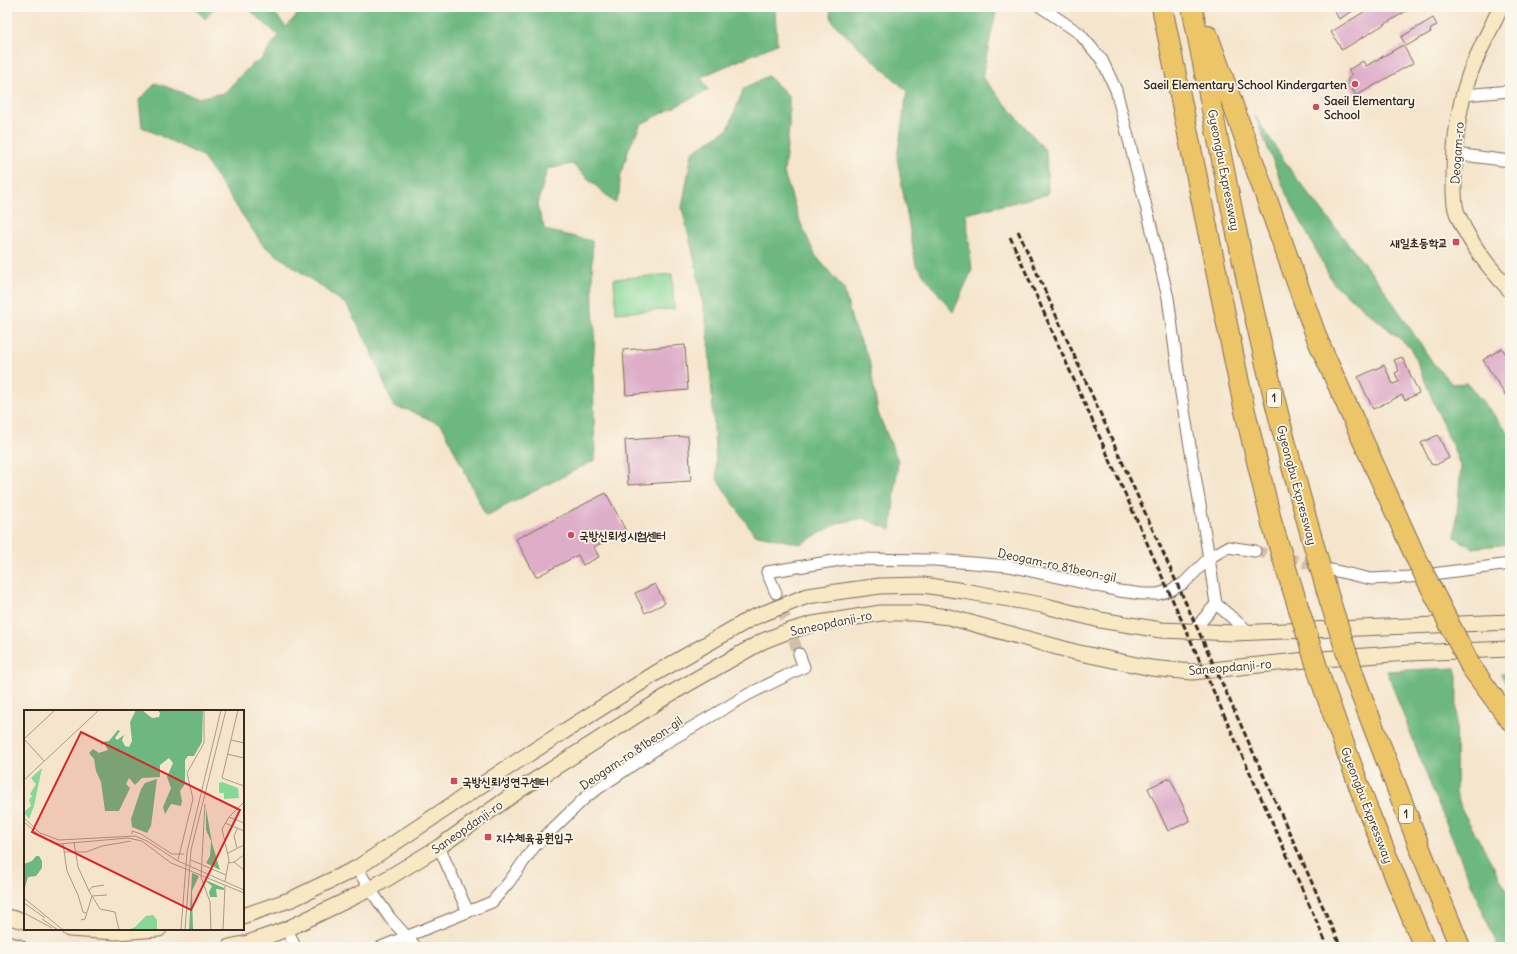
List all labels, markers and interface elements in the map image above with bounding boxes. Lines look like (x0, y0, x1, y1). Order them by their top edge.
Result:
place label: Saeil Elementary School Kindergarten (1144, 77, 1347, 93)
marker: Saeil Elementary School Kindergarten (1350, 79, 1360, 89)
place label: Saeil Elementary School (1324, 93, 1415, 122)
marker: Saeil Elementary School (1311, 102, 1321, 112)
street label: Gyeongbu Expressway (1205, 108, 1243, 232)
street label: Deogam-ro (1447, 121, 1467, 185)
place label: 새일초등학교 (1389, 235, 1448, 250)
marker: 새일초등학교 (1451, 237, 1461, 247)
road number: 1 (1267, 389, 1281, 407)
street label: Gyeongbu Expressway (1274, 423, 1320, 547)
place label: 국방신뢰성시험센터 (579, 528, 666, 543)
marker: 국방신뢰성시험센터 (566, 530, 576, 540)
street label: Deogam-ro 81beon-gil (996, 545, 1118, 585)
street label: Saneopdanji-ro (789, 607, 874, 639)
street label: Saneopdanji-ro (1188, 656, 1272, 678)
inset map (24, 710, 244, 930)
street label: Deogam-ro 81beon-gil (577, 713, 685, 793)
street label: Gyeongbu Expressway (1338, 745, 1396, 865)
place label: 국방신뢰성연구센터 (462, 774, 549, 789)
marker: 국방신뢰성연구센터 (449, 776, 459, 786)
street label: Saneopdanji-ro (429, 797, 506, 857)
road number: 1 (1399, 805, 1413, 823)
place label: 지수체육공원입구 (496, 830, 574, 845)
marker: 지수체육공원입구 (483, 832, 493, 842)

